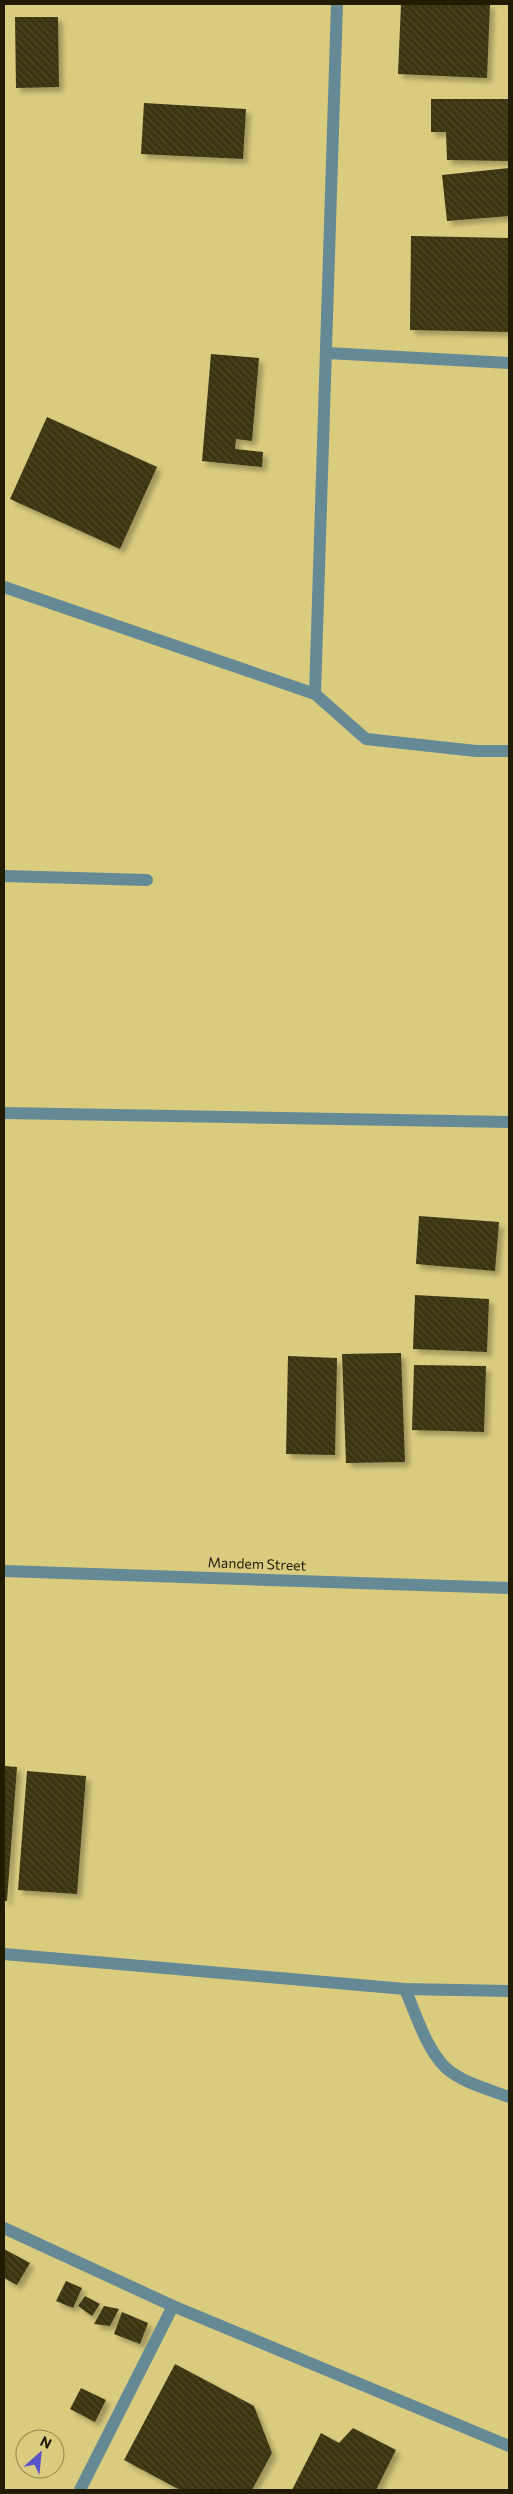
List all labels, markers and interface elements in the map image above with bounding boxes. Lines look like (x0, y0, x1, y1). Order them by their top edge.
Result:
street label: Mandem Street (207, 1553, 307, 1574)
north arrow (15, 2429, 65, 2479)
text: N (38, 2432, 55, 2452)

